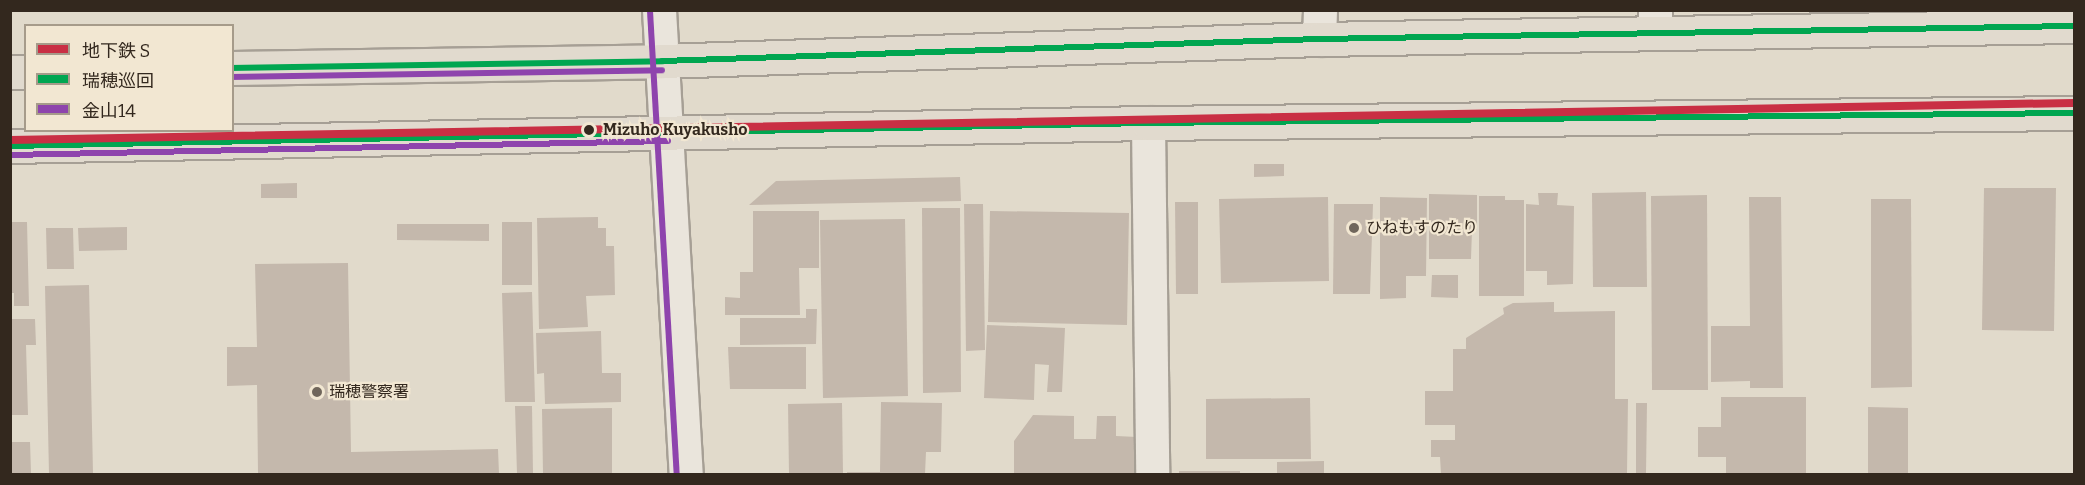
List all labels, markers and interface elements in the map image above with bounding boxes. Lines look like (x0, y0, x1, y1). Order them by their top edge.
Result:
legend (24, 24, 234, 132)
text: 地下鉄 S (82, 40, 150, 62)
text: 瑞穂巡回 (82, 70, 154, 92)
text: 金山14 (82, 100, 136, 122)
place label: Mizuho Kuyakusho (603, 120, 748, 140)
marker: Mizuho Kuyakusho (580, 121, 598, 139)
place label: ひねもすのたり (1366, 218, 1478, 238)
marker: ひねもすのたり (1347, 221, 1361, 235)
place label: 瑞穂警察署 (329, 382, 409, 402)
marker: 瑞穂警察署 (310, 385, 324, 399)

